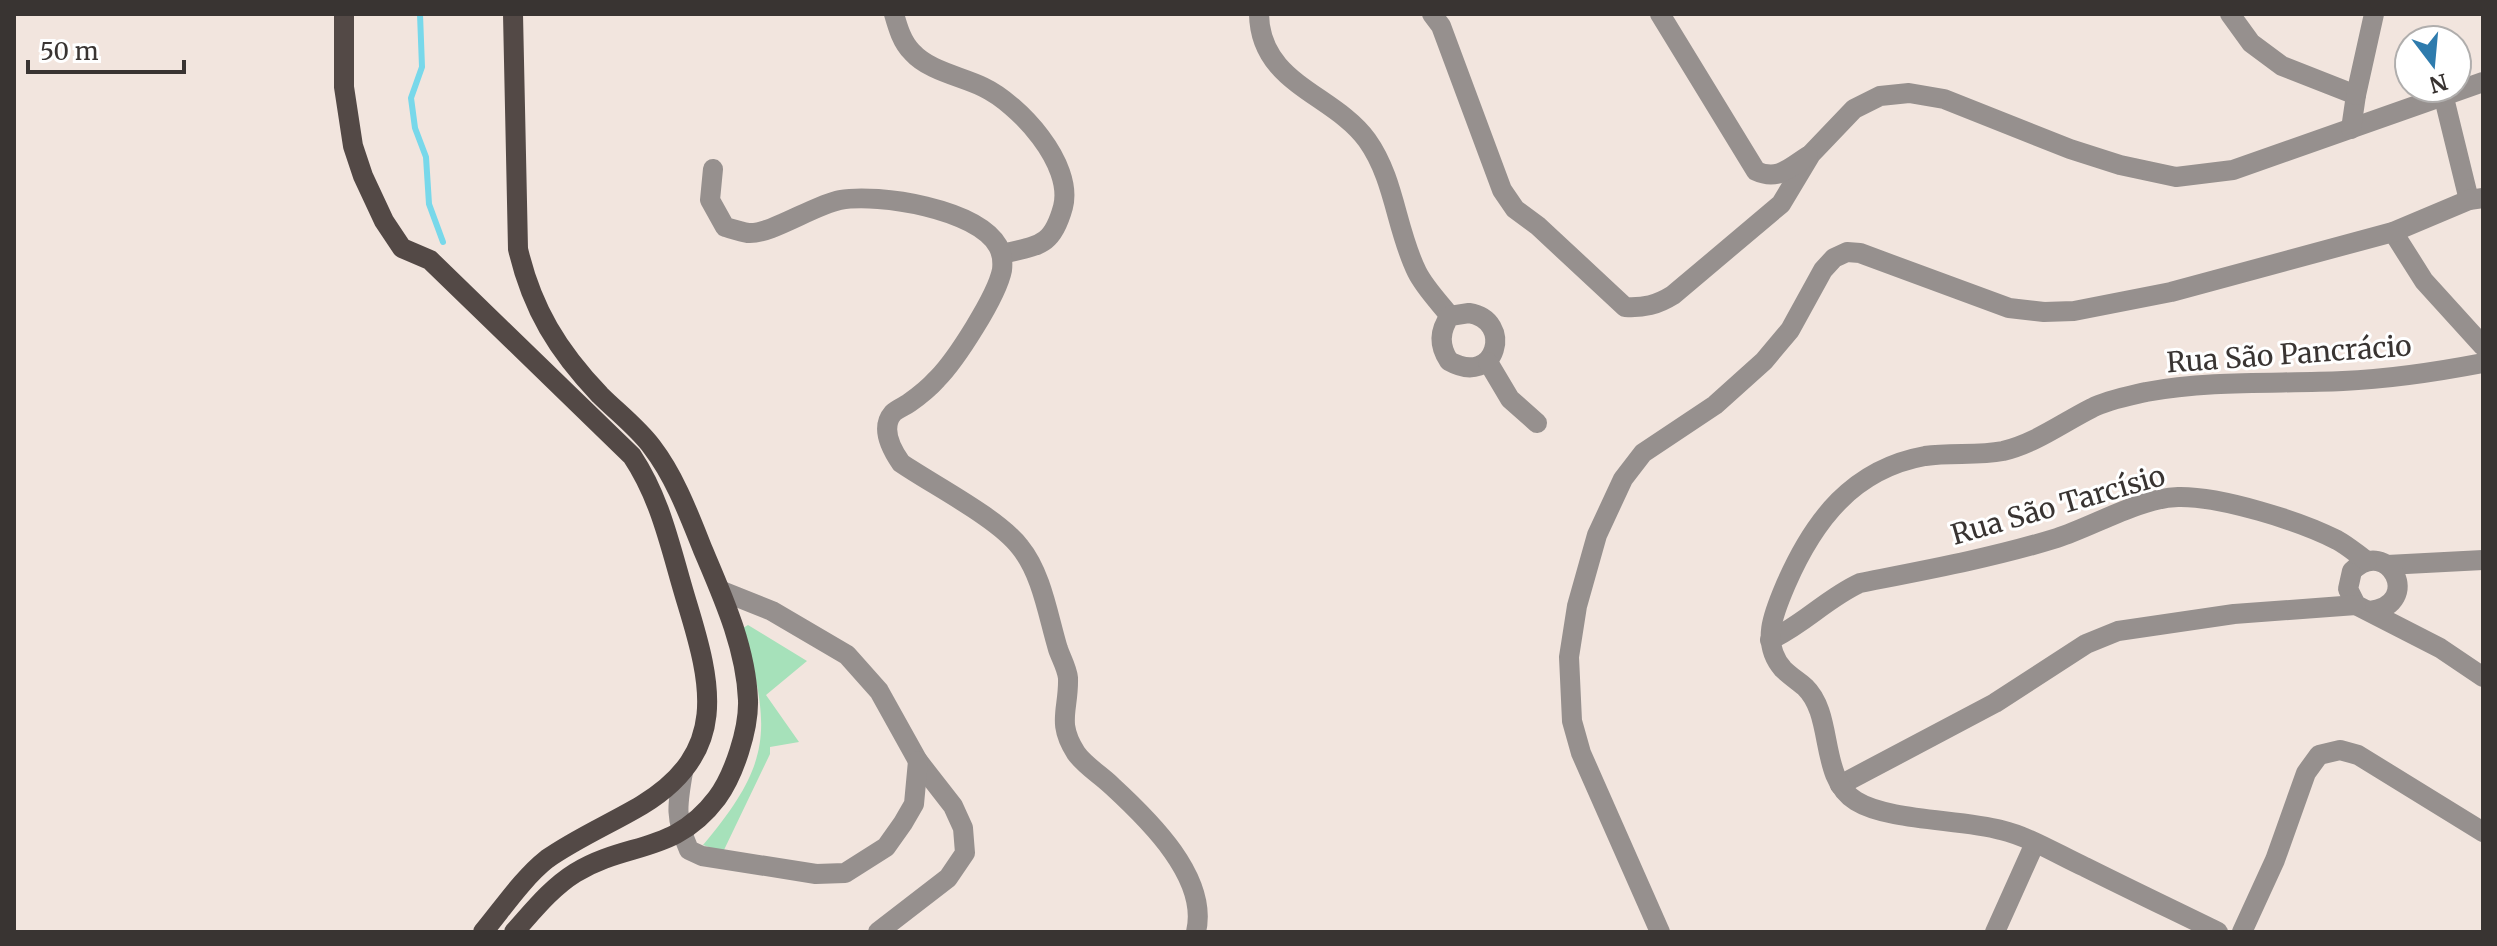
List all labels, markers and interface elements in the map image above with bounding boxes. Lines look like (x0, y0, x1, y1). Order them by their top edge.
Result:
scale bar (28, 24, 184, 74)
north arrow (2393, 24, 2473, 104)
text: 50 m (40, 36, 99, 67)
text: N (2426, 67, 2451, 99)
street label: Rua São Pancrácio (2165, 327, 2413, 381)
street label: Rua São Tarcísio (1947, 457, 2169, 553)

